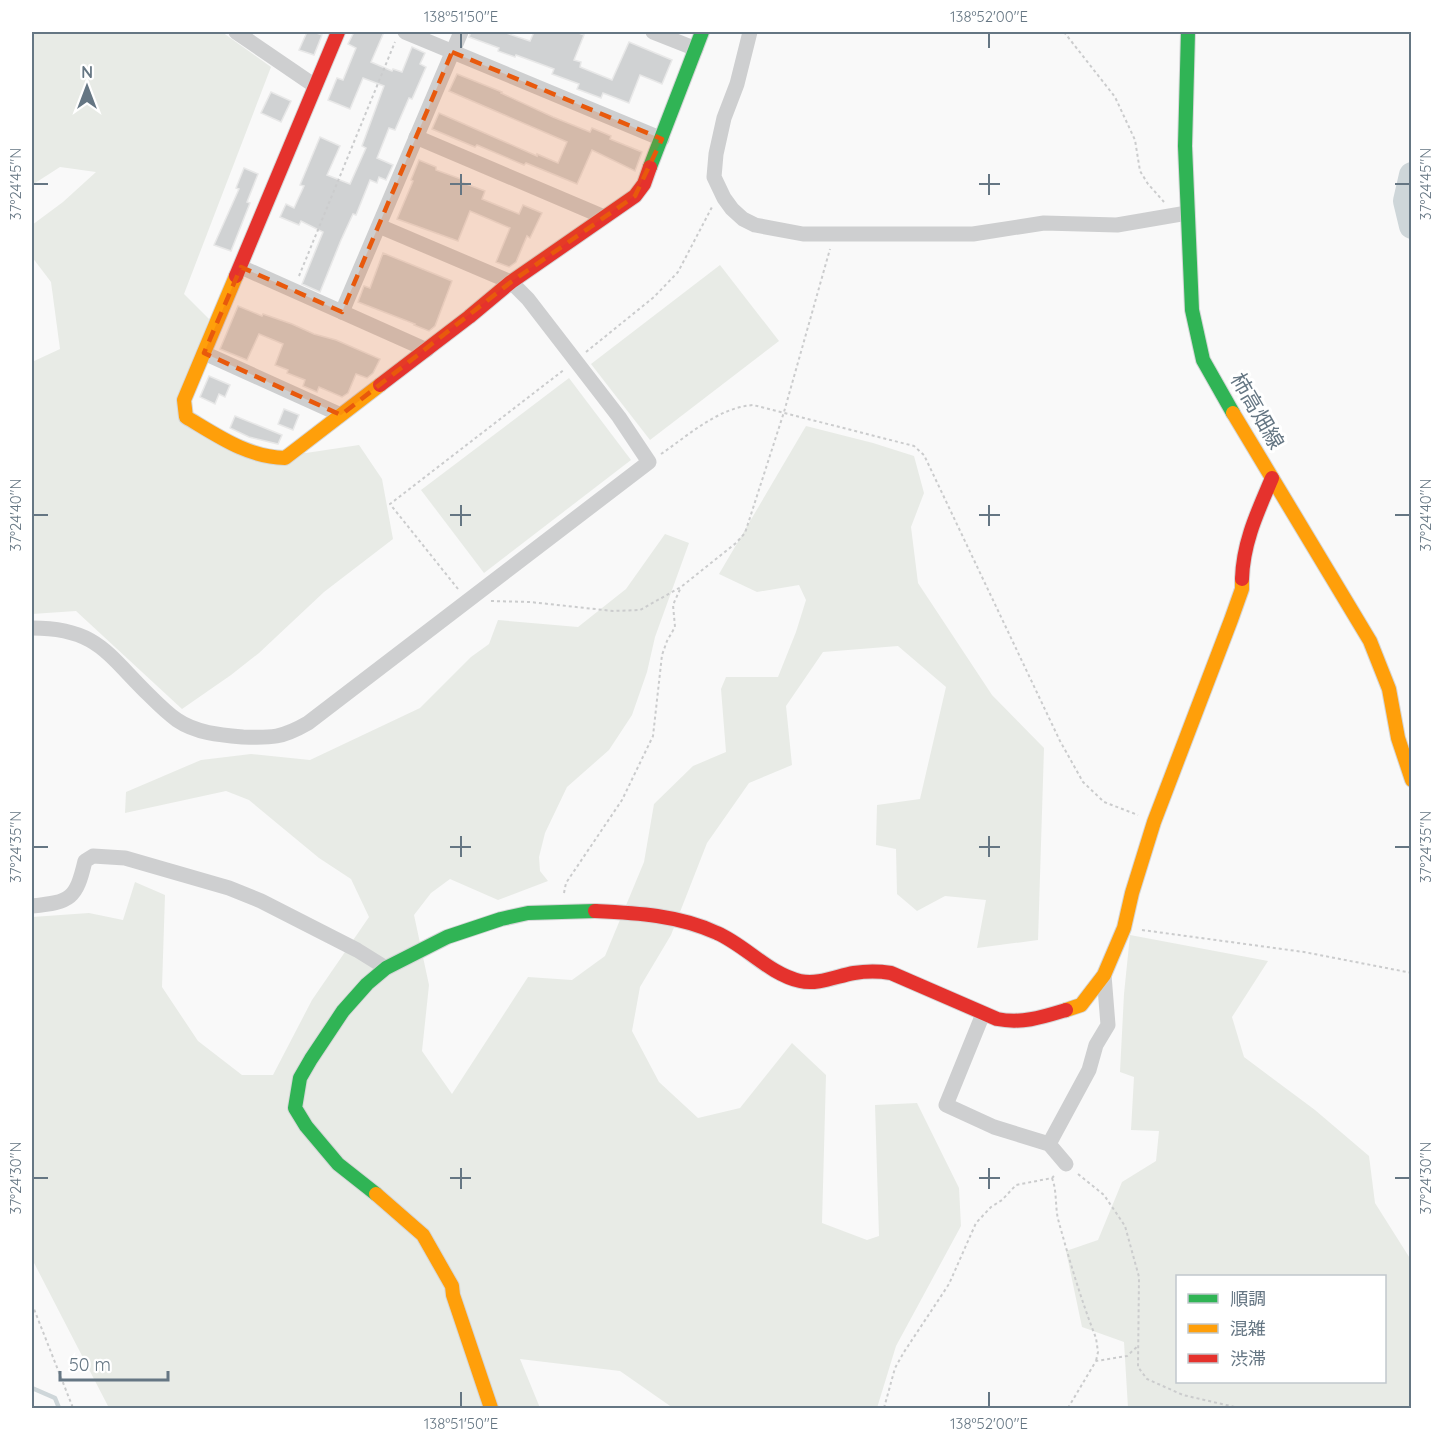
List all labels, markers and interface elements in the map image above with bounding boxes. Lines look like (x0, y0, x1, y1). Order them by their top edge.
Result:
text: 138°51'50"E (424, 7, 498, 26)
text: 138°52'00"E (950, 7, 1028, 26)
north arrow (57, 57, 117, 117)
text: N (81, 62, 93, 82)
text: 37°24'45"N (6, 148, 25, 220)
text: 37°24'45"N (1416, 148, 1435, 220)
street label: 柿高畑線 (1226, 368, 1290, 453)
text: 37°24'40"N (6, 479, 25, 551)
text: 37°24'40"N (1416, 479, 1435, 551)
text: 37°24'35"N (6, 811, 25, 883)
text: 37°24'35"N (1416, 811, 1435, 883)
text: 37°24'30"N (6, 1142, 25, 1214)
text: 37°24'30"N (1416, 1142, 1435, 1214)
legend (1176, 1275, 1386, 1383)
text: 順調 (1230, 1287, 1266, 1310)
text: 混雑 (1230, 1317, 1266, 1340)
scale bar (60, 1344, 168, 1382)
text: 渋滞 (1230, 1347, 1266, 1370)
text: 50 m (69, 1353, 111, 1376)
text: 138°51'50"E (424, 1414, 498, 1433)
text: 138°52'00"E (950, 1414, 1028, 1433)

